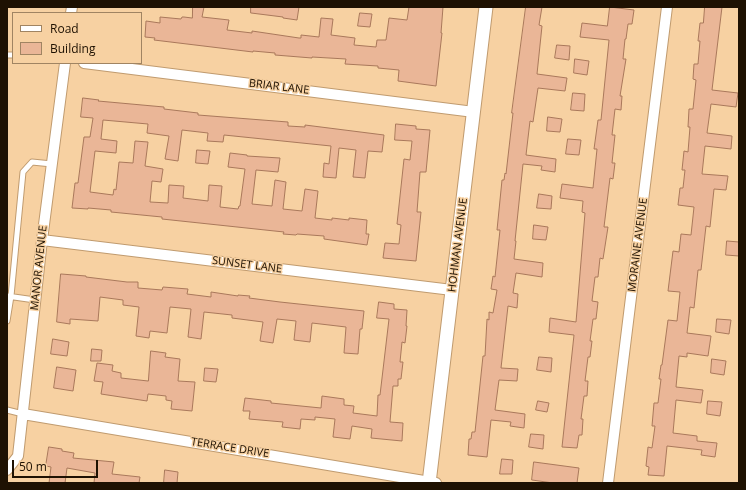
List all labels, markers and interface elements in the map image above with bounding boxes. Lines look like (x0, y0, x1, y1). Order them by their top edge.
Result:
legend (12, 12, 142, 64)
text: Road (50, 20, 79, 37)
text: Building (50, 40, 95, 57)
street label: BRIAR LANE (248, 77, 310, 97)
street label: HOHMAN AVENUE (446, 197, 470, 293)
street label: MORAINE AVENUE (626, 197, 650, 293)
street label: MANOR AVENUE (28, 225, 50, 311)
street label: SUNSET LANE (211, 254, 283, 276)
street label: TERRACE DRIVE (190, 435, 270, 461)
scale bar (14, 452, 100, 478)
text: 50 m (19, 458, 47, 475)

